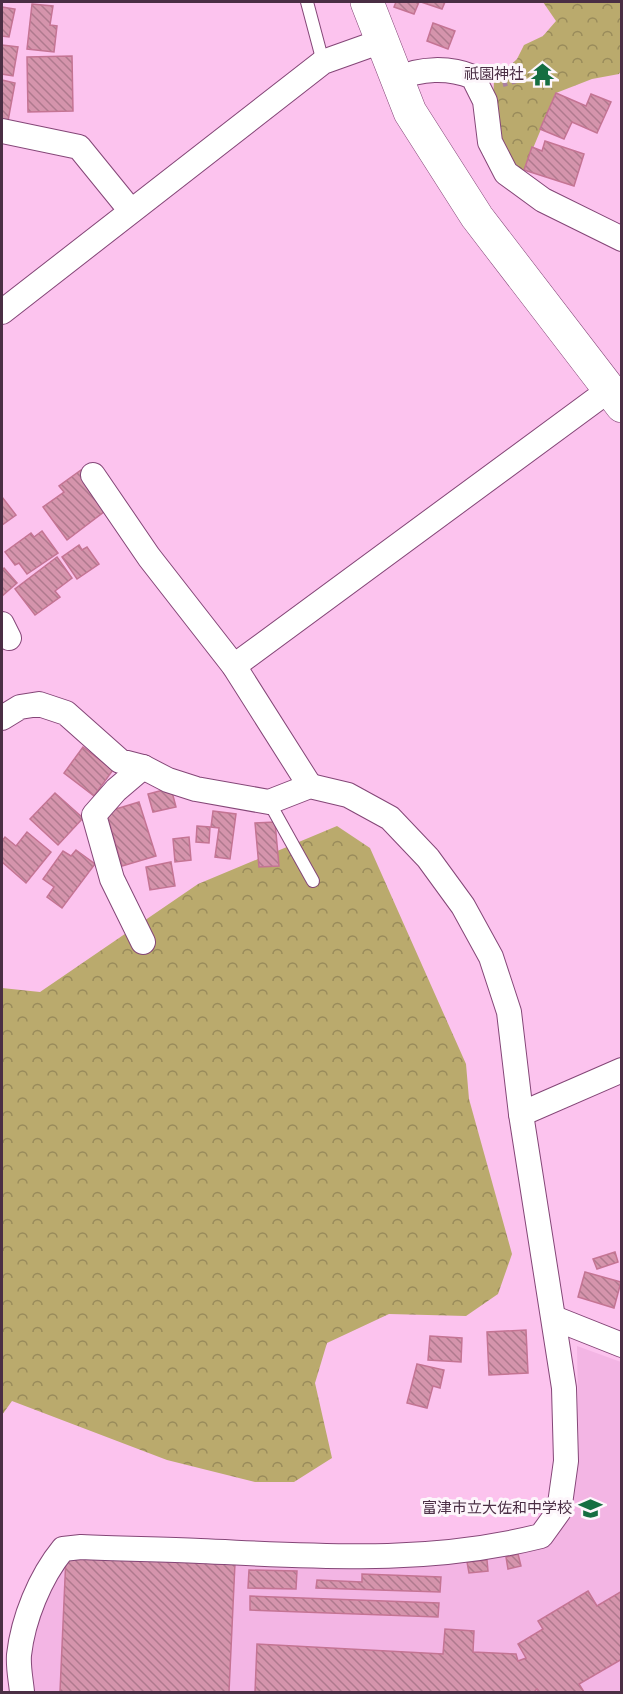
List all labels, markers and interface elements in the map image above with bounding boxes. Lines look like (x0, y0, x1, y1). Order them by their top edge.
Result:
temple icon: 祇園神社 (529, 61, 555, 87)
place label: 祇園神社 (464, 66, 524, 82)
school or university icon: 富津市立大佐和中学校 (577, 1495, 603, 1521)
place label: 富津市立大佐和中学校 (422, 1500, 572, 1516)

